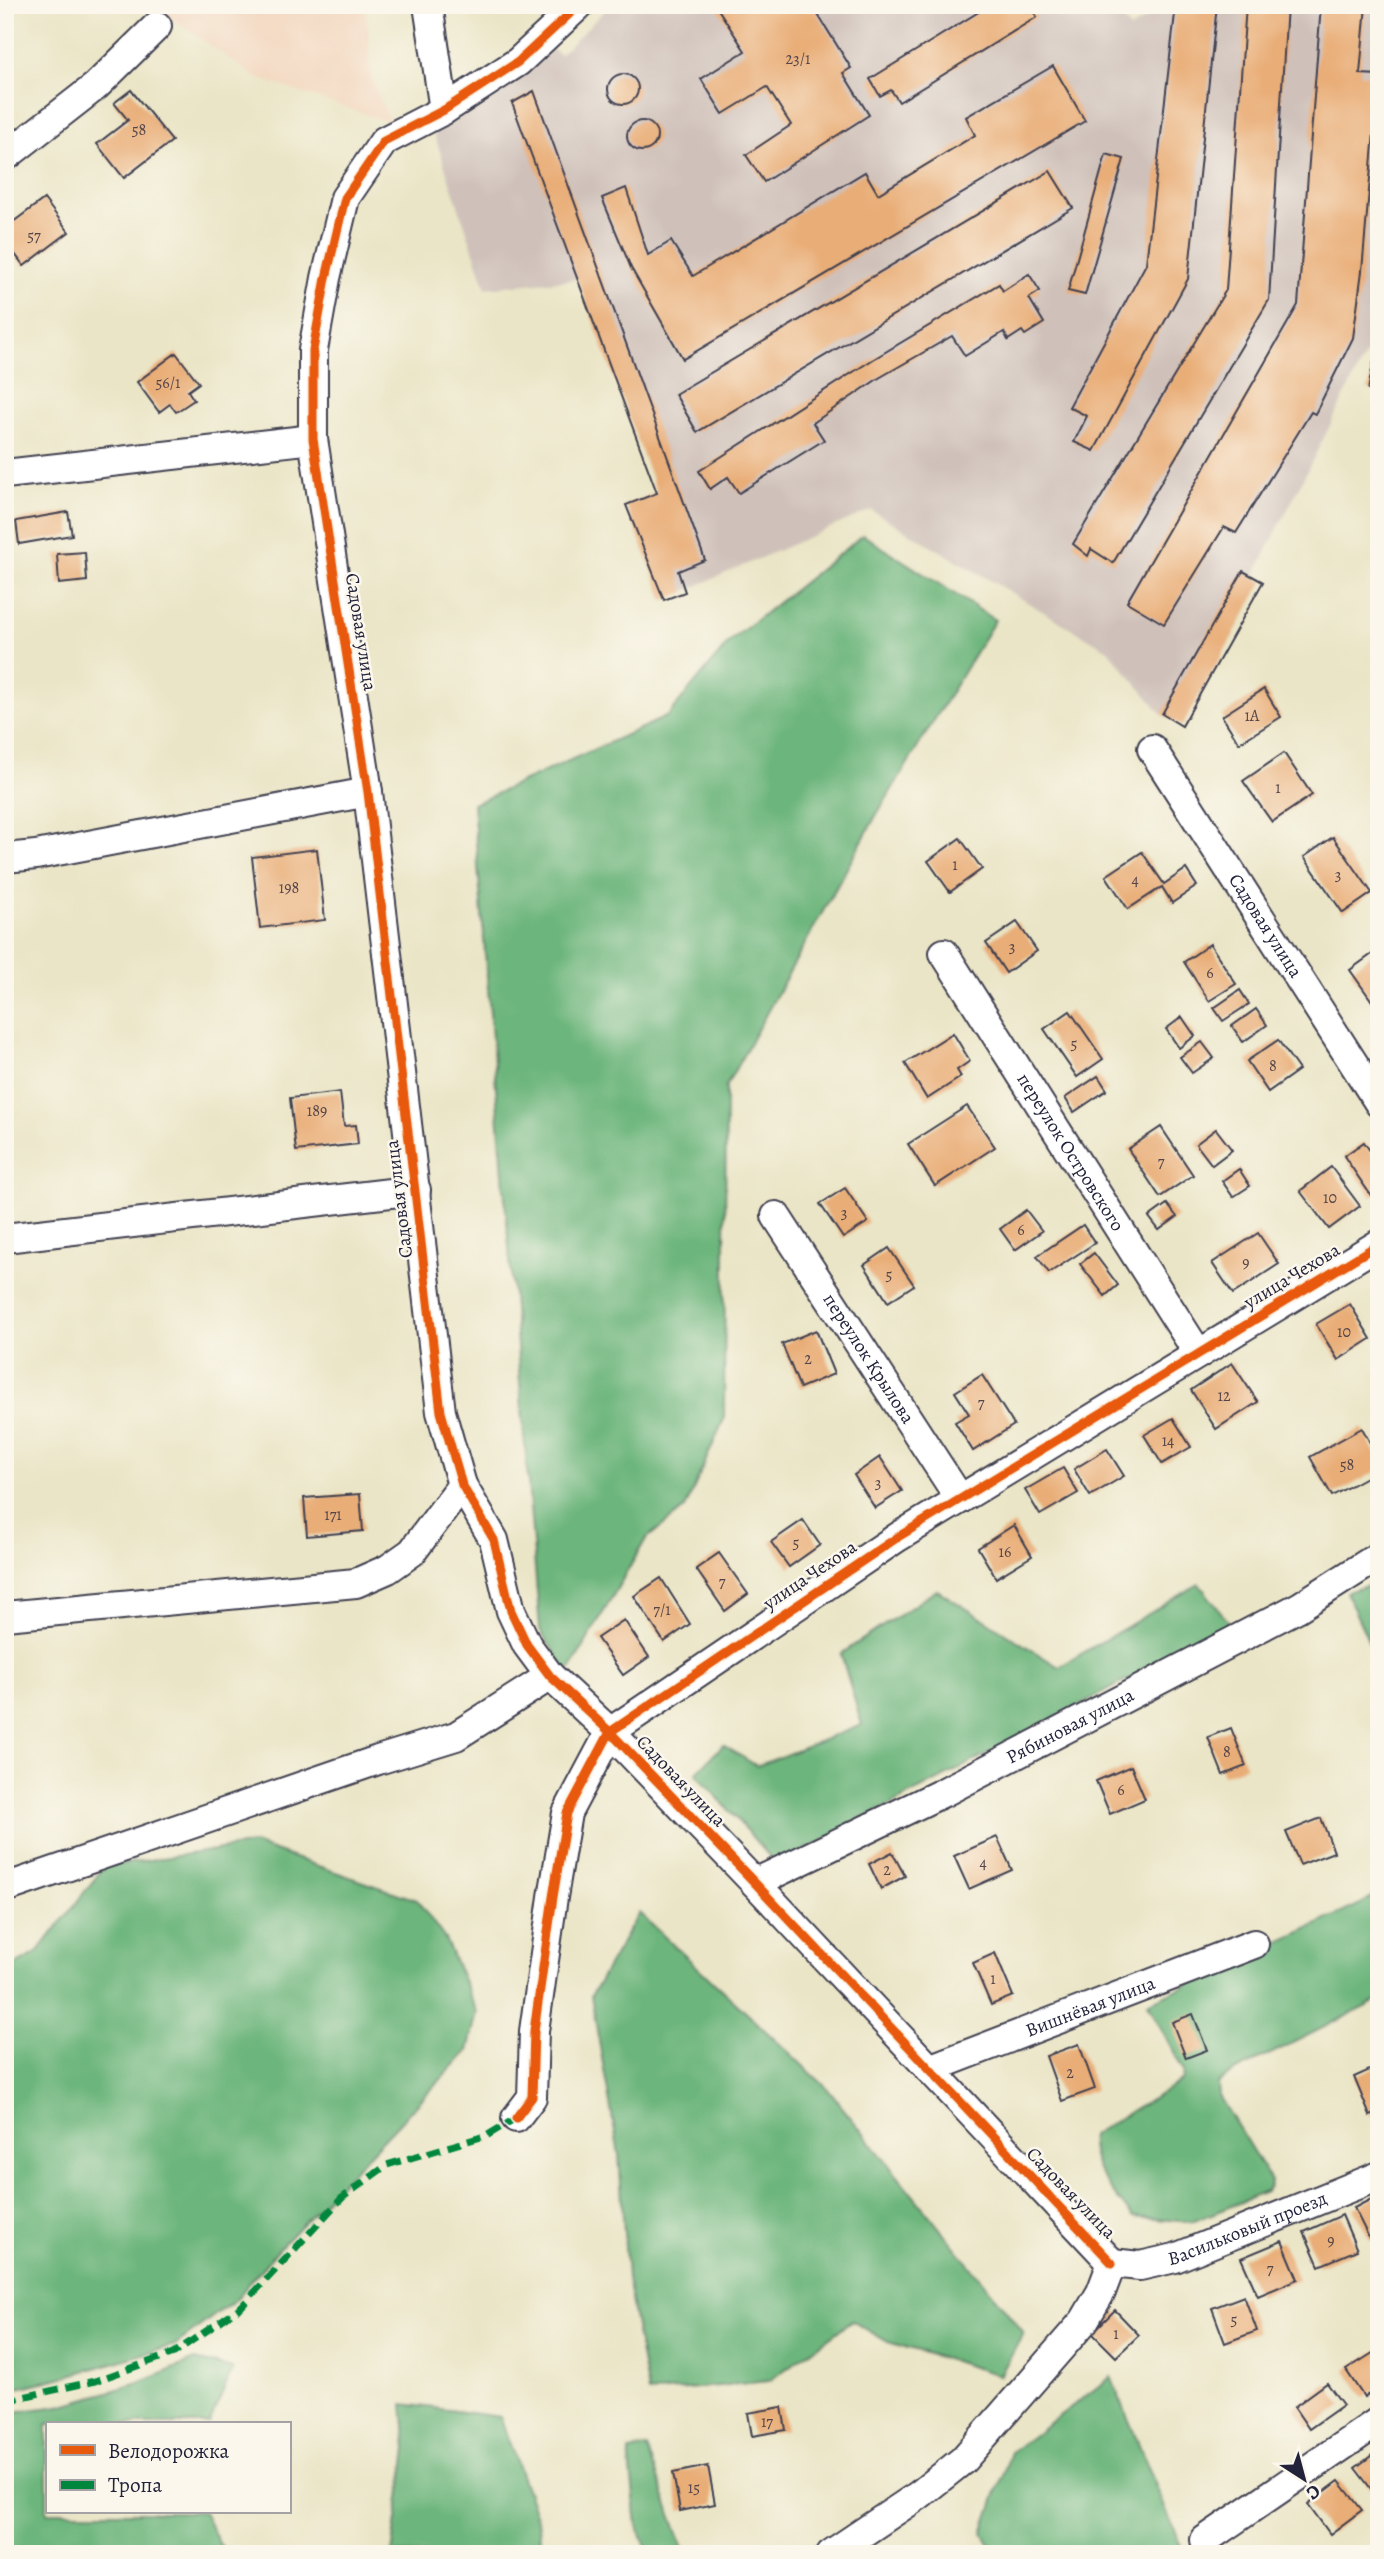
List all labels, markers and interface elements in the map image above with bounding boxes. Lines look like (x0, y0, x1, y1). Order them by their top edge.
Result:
house number: 23/1 (786, 48, 811, 70)
house number: 58 (132, 119, 146, 141)
house number: 57 (27, 225, 41, 247)
house number: 56/1 (155, 372, 181, 394)
street label: Садовая улица (339, 571, 383, 693)
house number: 1А (1245, 705, 1260, 727)
house number: 1 (1275, 777, 1281, 799)
house number: 1 (952, 854, 958, 876)
house number: 3 (1335, 864, 1341, 886)
house number: 4 (1131, 869, 1139, 891)
street label: Садовая улица (1222, 869, 1309, 983)
house number: 198 (279, 877, 299, 899)
house number: 3 (1009, 936, 1015, 958)
house number: 6 (1206, 962, 1214, 984)
house number: 5 (1071, 1033, 1078, 1055)
house number: 8 (1269, 1055, 1277, 1077)
street label: переулок Островского (1011, 1068, 1130, 1236)
house number: 189 (307, 1100, 327, 1122)
street label: Садовая улица (379, 1138, 419, 1260)
house number: 7 (1158, 1151, 1165, 1173)
house number: 10 (1323, 1187, 1337, 1209)
house number: 3 (841, 1202, 847, 1224)
house number: 6 (1017, 1219, 1025, 1241)
street label: улица Чехова (1238, 1237, 1345, 1315)
house number: 9 (1242, 1252, 1250, 1274)
house number: 5 (886, 1264, 893, 1286)
street label: переулок Крылова (817, 1288, 921, 1429)
house number: 10 (1337, 1321, 1351, 1343)
house number: 2 (804, 1348, 812, 1370)
house number: 12 (1217, 1385, 1231, 1407)
house number: 7 (978, 1392, 985, 1414)
house number: 14 (1162, 1430, 1174, 1452)
house number: 58 (1340, 1454, 1354, 1476)
house number: 3 (875, 1472, 881, 1494)
house number: 171 (324, 1504, 342, 1526)
house number: 5 (793, 1532, 800, 1554)
street label: улица Чехова (757, 1534, 862, 1617)
house number: 16 (999, 1541, 1011, 1563)
house number: 7 (719, 1571, 726, 1593)
house number: 7/1 (653, 1599, 671, 1621)
street label: Рябиновая улица (1002, 1682, 1139, 1770)
street label: Садовая улица (630, 1729, 732, 1833)
house number: 8 (1223, 1741, 1231, 1763)
house number: 6 (1117, 1779, 1125, 1801)
house number: 4 (979, 1852, 987, 1874)
house number: 2 (883, 1859, 891, 1881)
house number: 1 (990, 1968, 996, 1990)
street label: Вишнёвая улица (1022, 1970, 1159, 2044)
house number: 2 (1066, 2062, 1074, 2084)
street label: Садовая улица (1020, 2141, 1122, 2245)
street label: Васильковый проезд (1165, 2185, 1331, 2272)
house number: 9 (1327, 2230, 1335, 2252)
house number: 7 (1267, 2258, 1274, 2280)
house number: 5 (1231, 2309, 1238, 2331)
house number: 1 (1113, 2323, 1119, 2345)
house number: 17 (761, 2411, 773, 2433)
legend (46, 2422, 290, 2514)
text: Велодорожка (108, 2437, 229, 2465)
north arrow (1268, 2444, 1338, 2514)
text: Тропа (108, 2471, 162, 2499)
house number: 15 (688, 2477, 700, 2499)
text: С (1301, 2478, 1326, 2506)

